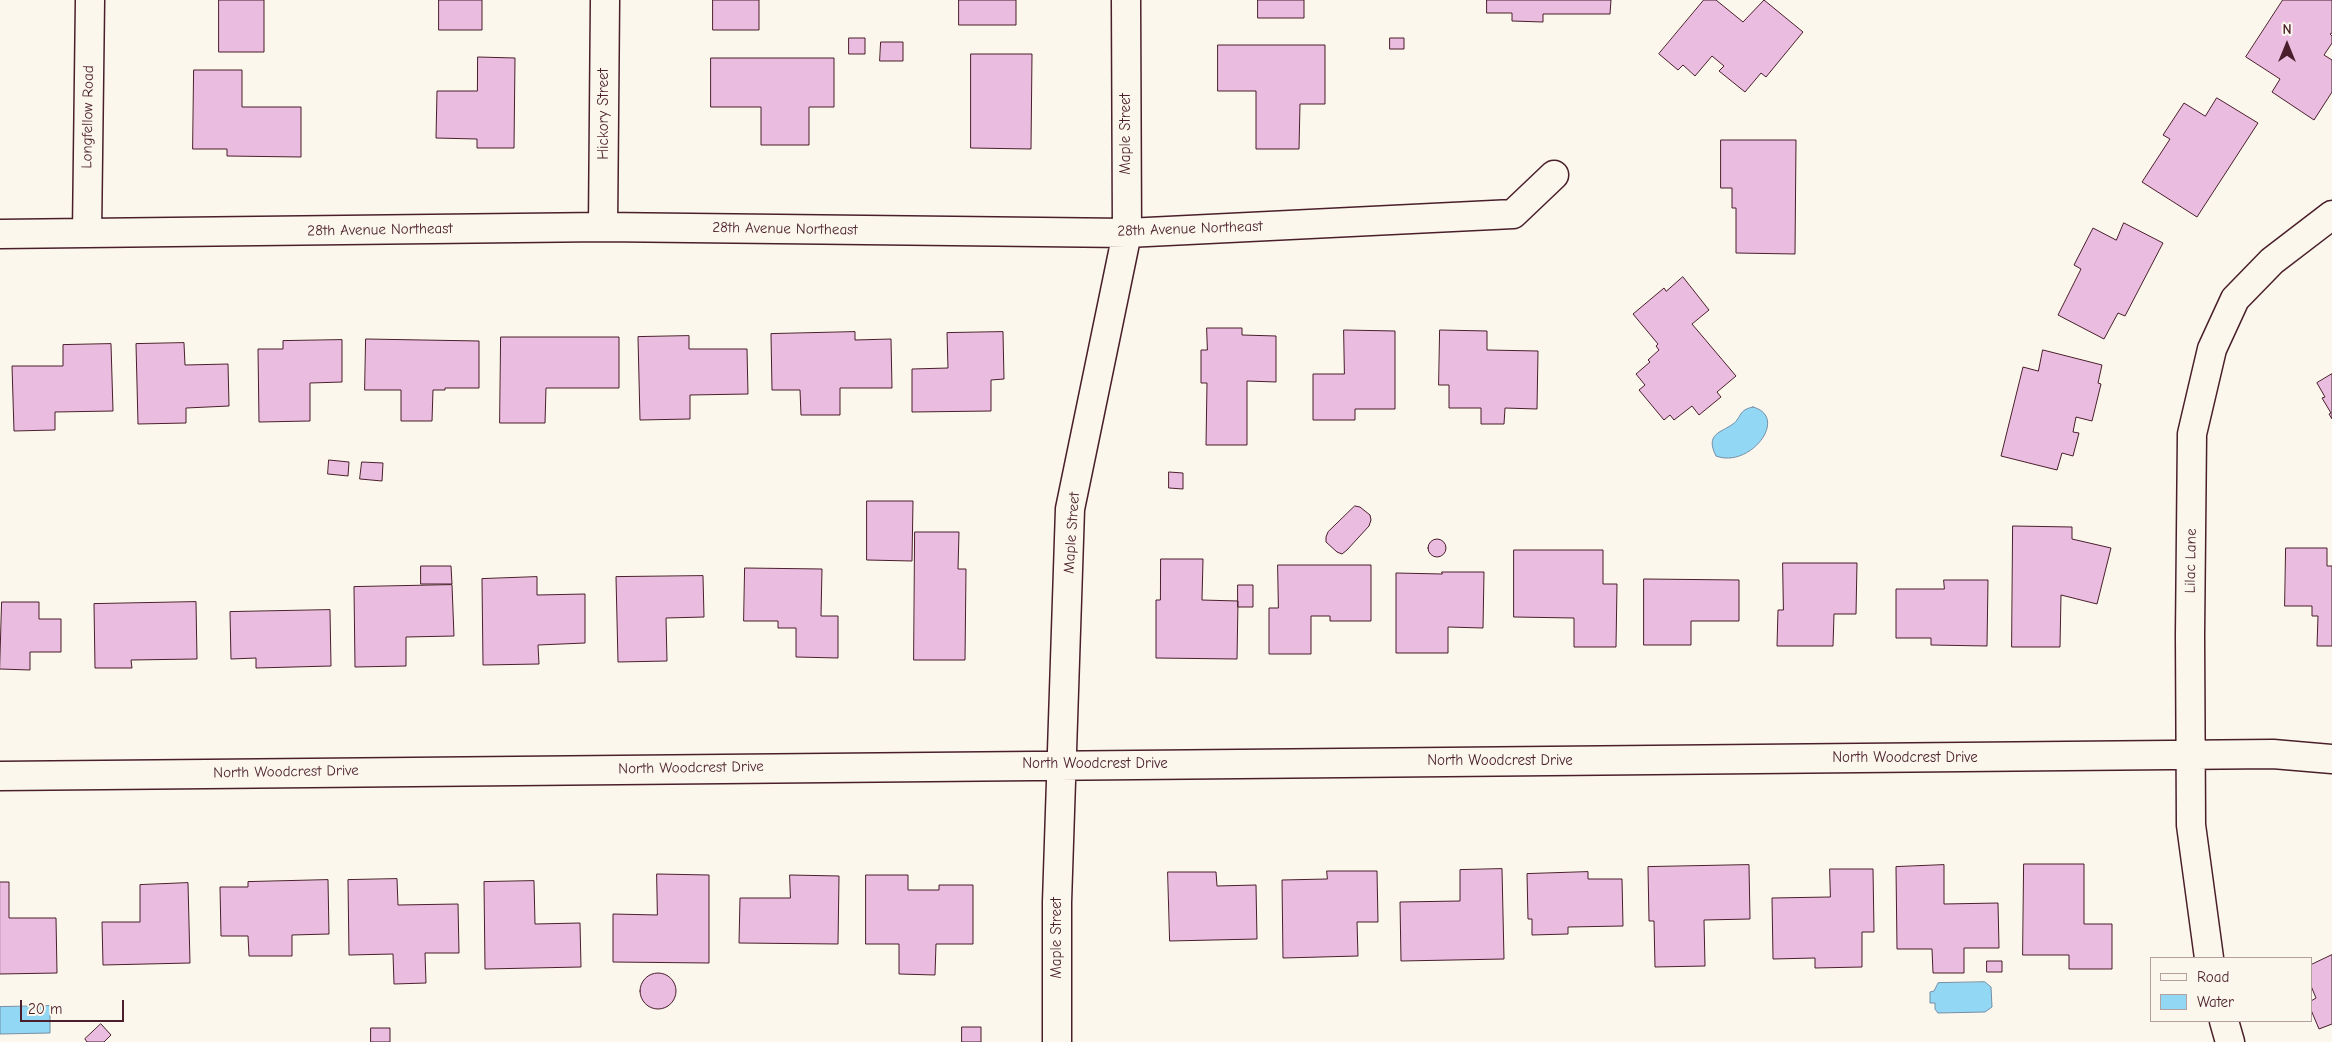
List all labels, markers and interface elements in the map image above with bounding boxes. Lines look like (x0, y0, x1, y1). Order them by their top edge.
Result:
north arrow (2262, 20, 2312, 70)
text: N (2282, 21, 2292, 38)
street label: Longfellow Road (78, 65, 98, 169)
street label: Hickory Street (595, 68, 613, 160)
street label: Maple Street (1117, 93, 1135, 175)
street label: 28th Avenue Northeast (1117, 217, 1263, 241)
street label: 28th Avenue Northeast (712, 219, 858, 239)
street label: 28th Avenue Northeast (307, 220, 453, 240)
street label: Maple Street (1060, 492, 1084, 574)
street label: Lilac Lane (2181, 528, 2201, 594)
street label: North Woodcrest Drive (1832, 749, 1978, 767)
street label: North Woodcrest Drive (1427, 752, 1573, 770)
street label: North Woodcrest Drive (1022, 755, 1168, 773)
street label: North Woodcrest Drive (618, 758, 764, 778)
street label: North Woodcrest Drive (213, 762, 359, 782)
street label: Maple Street (1048, 897, 1066, 979)
legend (2150, 957, 2312, 1022)
text: Road (2197, 968, 2229, 986)
scale bar (22, 990, 126, 1022)
text: Water (2197, 993, 2234, 1011)
text: 20 m (28, 1000, 62, 1018)

